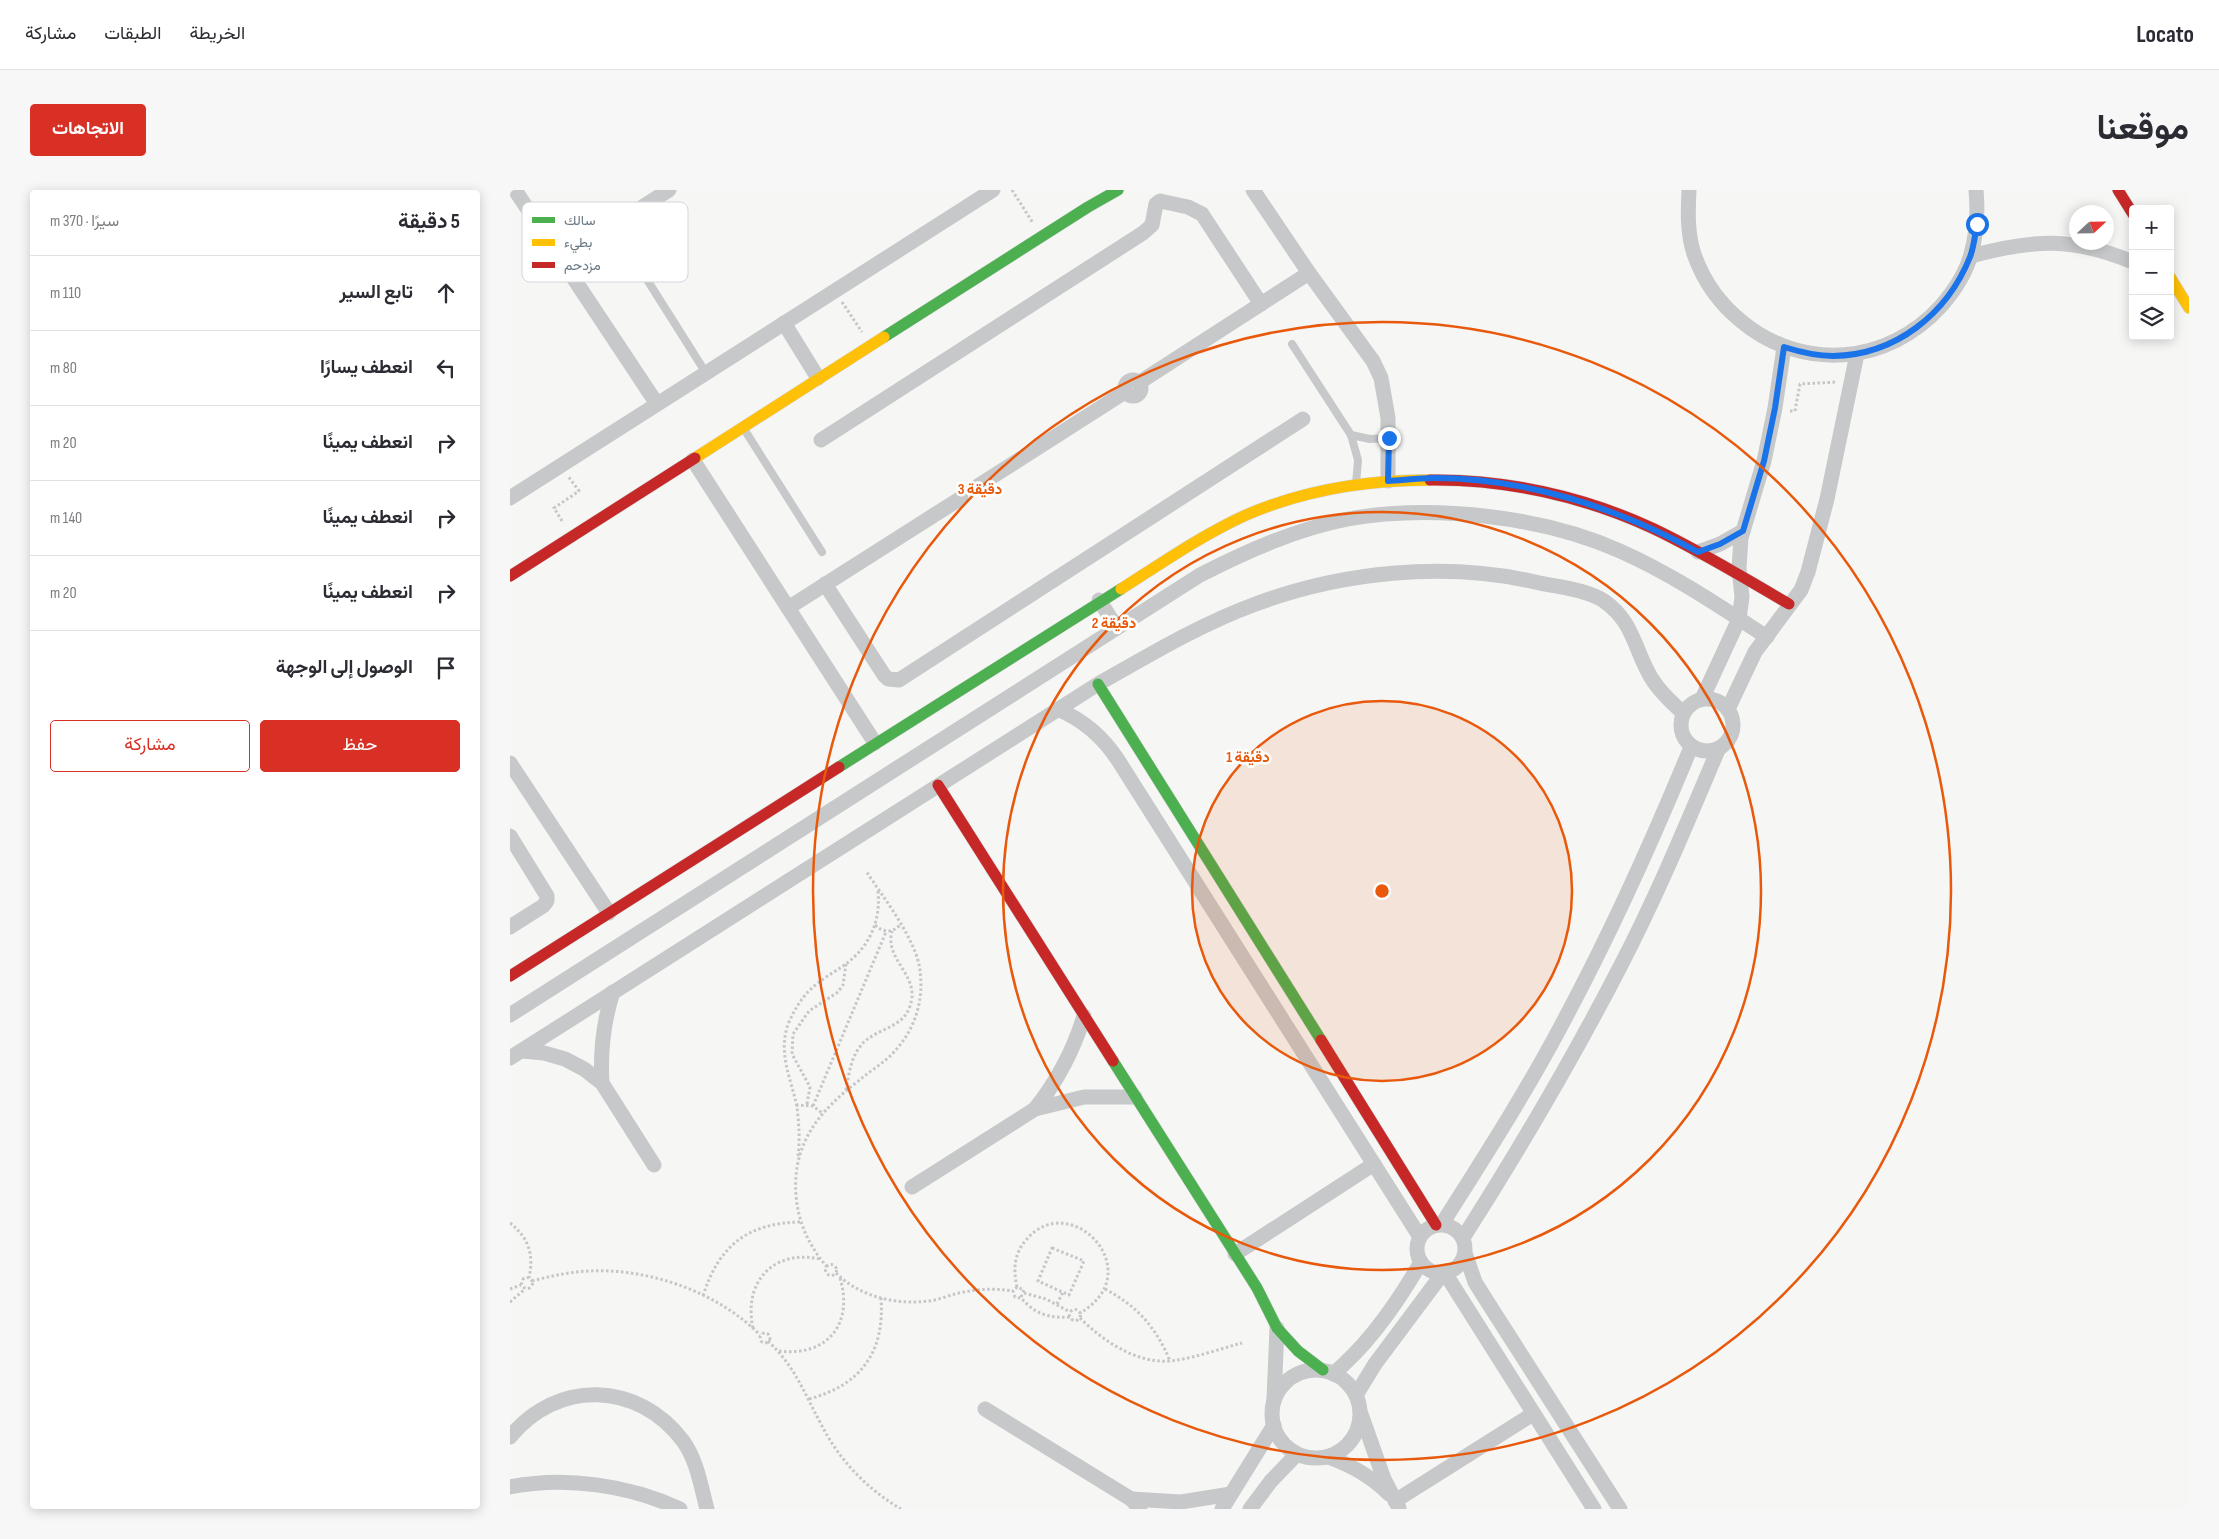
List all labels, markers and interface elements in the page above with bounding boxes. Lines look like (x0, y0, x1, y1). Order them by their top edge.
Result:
text: Locato (2136, 20, 2194, 49)
text: مشاركة (25, 23, 76, 44)
text: الطبقات (104, 23, 161, 44)
text: الخريطة (189, 23, 245, 44)
button: الاتجاهات (30, 104, 146, 156)
text: موقعنا (2096, 107, 2189, 150)
legend (522, 202, 688, 282)
north arrow (2069, 205, 2114, 250)
map controls (2129, 205, 2174, 340)
button: + (2129, 205, 2174, 250)
text: 5 دقيقة (398, 209, 460, 234)
text: سيرًا · 370 m (50, 212, 119, 231)
text: سالك (564, 212, 595, 229)
route start (1966, 213, 1989, 236)
text: بطيء (564, 234, 592, 254)
button: − (2129, 250, 2174, 295)
text: مزدحم (564, 257, 601, 274)
icon: ahead (432, 279, 460, 307)
text: تابع السير (339, 281, 413, 304)
text: 110 m (50, 284, 81, 303)
button: layers (2129, 295, 2174, 340)
icon: left (432, 354, 460, 382)
text: انعطف يسارًا (320, 356, 413, 379)
text: 80 m (50, 359, 77, 378)
route end (1378, 427, 1401, 450)
icon: right (432, 429, 460, 457)
text: انعطف يمينًا (322, 431, 413, 454)
text: 20 m (50, 434, 77, 453)
text: 3 دقيقة (958, 480, 1002, 499)
icon: right (432, 504, 460, 532)
text: انعطف يمينًا (322, 506, 413, 529)
text: 140 m (50, 509, 82, 528)
icon: right (432, 579, 460, 607)
text: انعطف يمينًا (322, 581, 413, 604)
text: 20 m (50, 584, 77, 603)
text: 2 دقيقة (1092, 614, 1136, 633)
icon: arrive (432, 654, 460, 682)
text: الوصول إلى الوجهة (276, 656, 413, 679)
button: مشاركة (50, 720, 250, 772)
button: حفظ (260, 720, 460, 772)
text: 1 دقيقة (1226, 748, 1270, 767)
centre of rings (1373, 882, 1391, 900)

